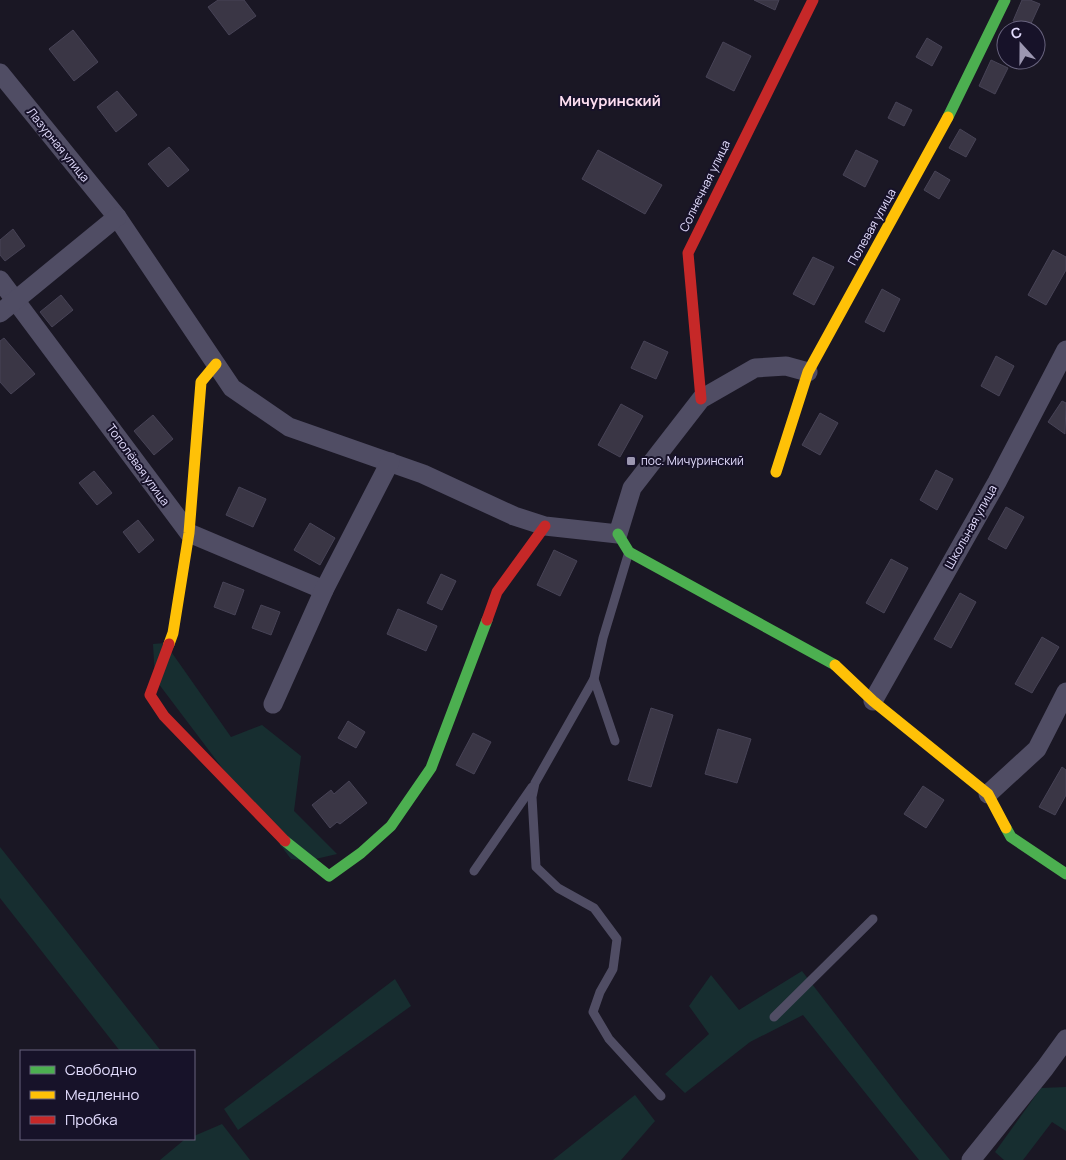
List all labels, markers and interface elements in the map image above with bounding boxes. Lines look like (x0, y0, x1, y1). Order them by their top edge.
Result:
north arrow (996, 20, 1046, 70)
text: С (1008, 22, 1024, 43)
district label: Мичуринский (559, 90, 661, 111)
street label: Лазурная улица (23, 104, 94, 185)
street label: Солнечная улица (675, 137, 734, 234)
street label: Полевая улица (843, 185, 900, 268)
street label: Тополёвая улица (103, 420, 174, 509)
place label: пос. Мичуринский (641, 452, 744, 469)
marker: пос. Мичуринский (625, 455, 637, 467)
street label: Школьная улица (940, 482, 1001, 572)
legend (20, 1050, 195, 1140)
text: Свободно (65, 1059, 137, 1080)
text: Медленно (65, 1084, 139, 1105)
text: Пробка (65, 1109, 118, 1130)

